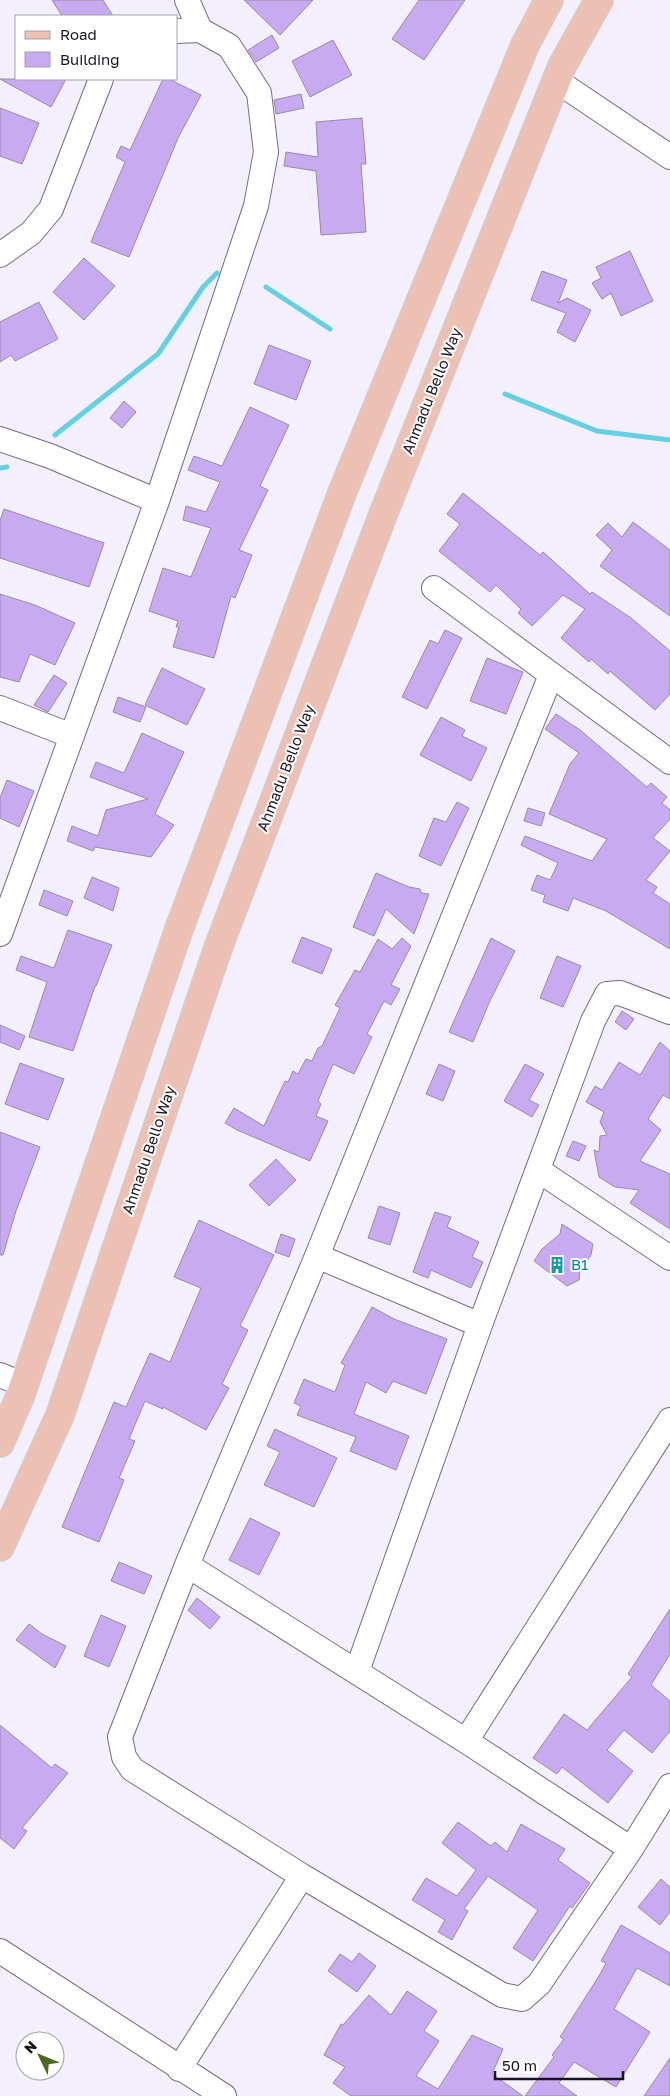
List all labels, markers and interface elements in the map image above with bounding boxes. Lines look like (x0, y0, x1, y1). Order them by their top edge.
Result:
legend (15, 15, 178, 80)
text: Road (60, 25, 97, 43)
text: Building (60, 50, 120, 68)
street label: Ahmadu Bello Way (398, 324, 465, 456)
street label: Ahmadu Bello Way (253, 701, 318, 834)
street label: Ahmadu Bello Way (118, 1083, 179, 1216)
building icon: B1 (547, 1255, 567, 1275)
place label: B1 (571, 1255, 588, 1273)
north arrow (15, 2031, 65, 2081)
text: N (20, 2037, 40, 2056)
scale bar (495, 2048, 622, 2080)
text: 50 m (502, 2056, 537, 2074)

